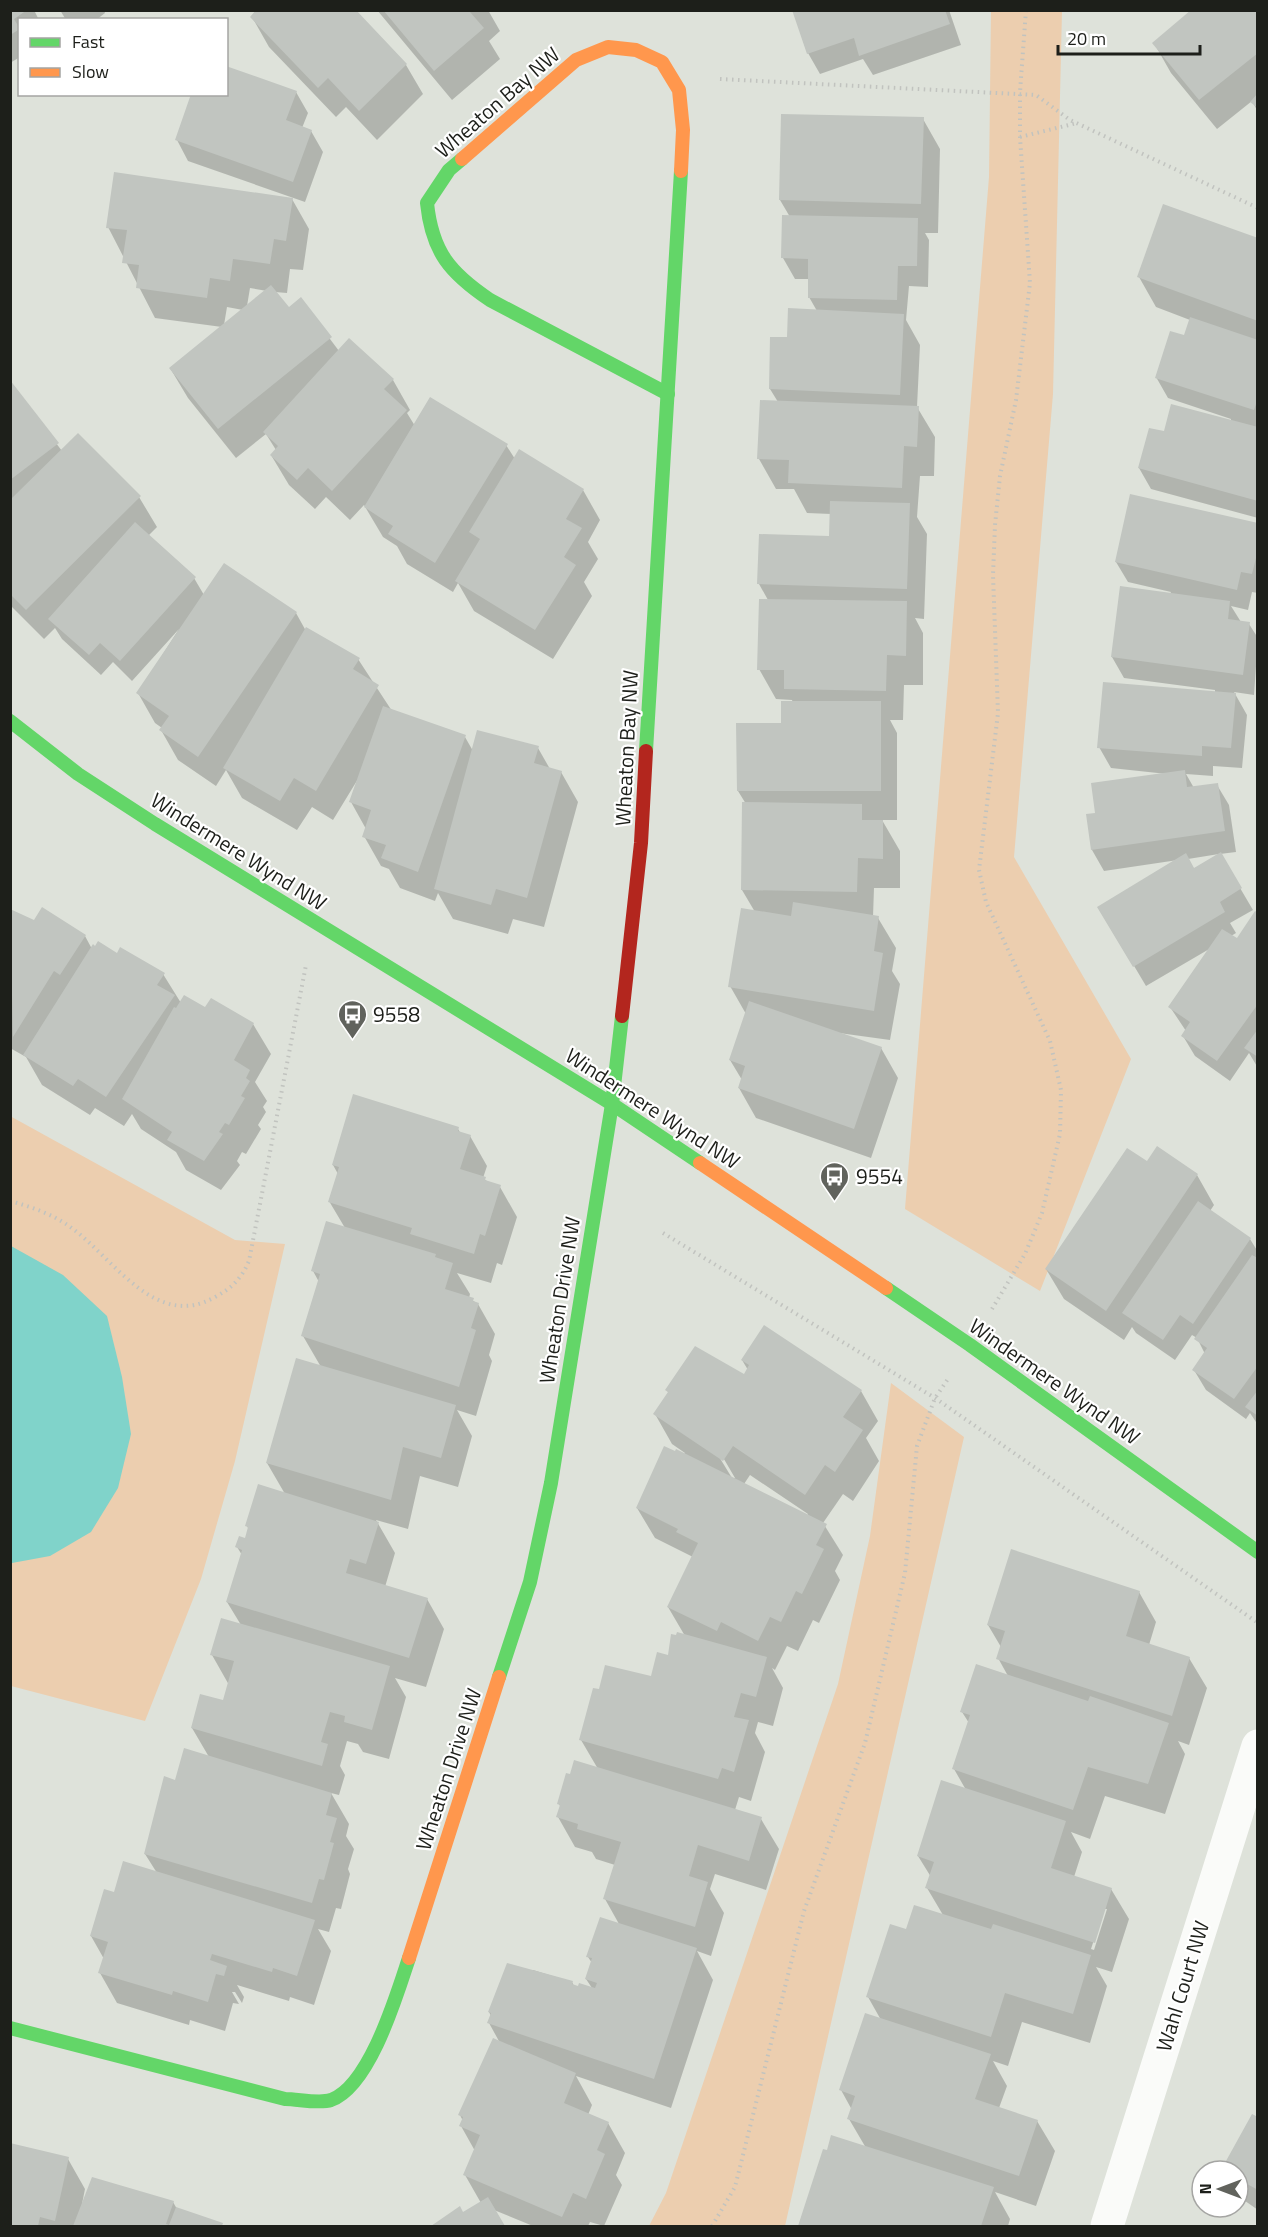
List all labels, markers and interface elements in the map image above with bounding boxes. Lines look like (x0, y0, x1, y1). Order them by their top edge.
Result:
legend (18, 18, 228, 96)
scale bar (1058, 18, 1200, 56)
text: 20 m (1067, 25, 1106, 52)
text: Fast (72, 28, 105, 55)
street label: Wheaton Bay NW (428, 39, 566, 165)
text: Slow (72, 58, 109, 85)
street label: Wheaton Bay NW (606, 669, 646, 827)
street label: Windermere Wynd NW (145, 784, 333, 918)
bus stop icon: 9558 (336, 998, 368, 1040)
place label: 9558 (373, 998, 420, 1030)
street label: Windermere Wynd NW (559, 1039, 747, 1177)
bus stop icon: 9554 (819, 1160, 851, 1202)
place label: 9554 (856, 1160, 903, 1192)
street label: Wheaton Drive NW (530, 1214, 588, 1386)
street label: Windermere Wynd NW (963, 1310, 1147, 1452)
street label: Wheaton Drive NW (407, 1684, 489, 1854)
street label: Wahl Court NW (1147, 1917, 1217, 2055)
north arrow (1190, 2159, 1250, 2219)
text: N (1193, 2183, 1217, 2195)

